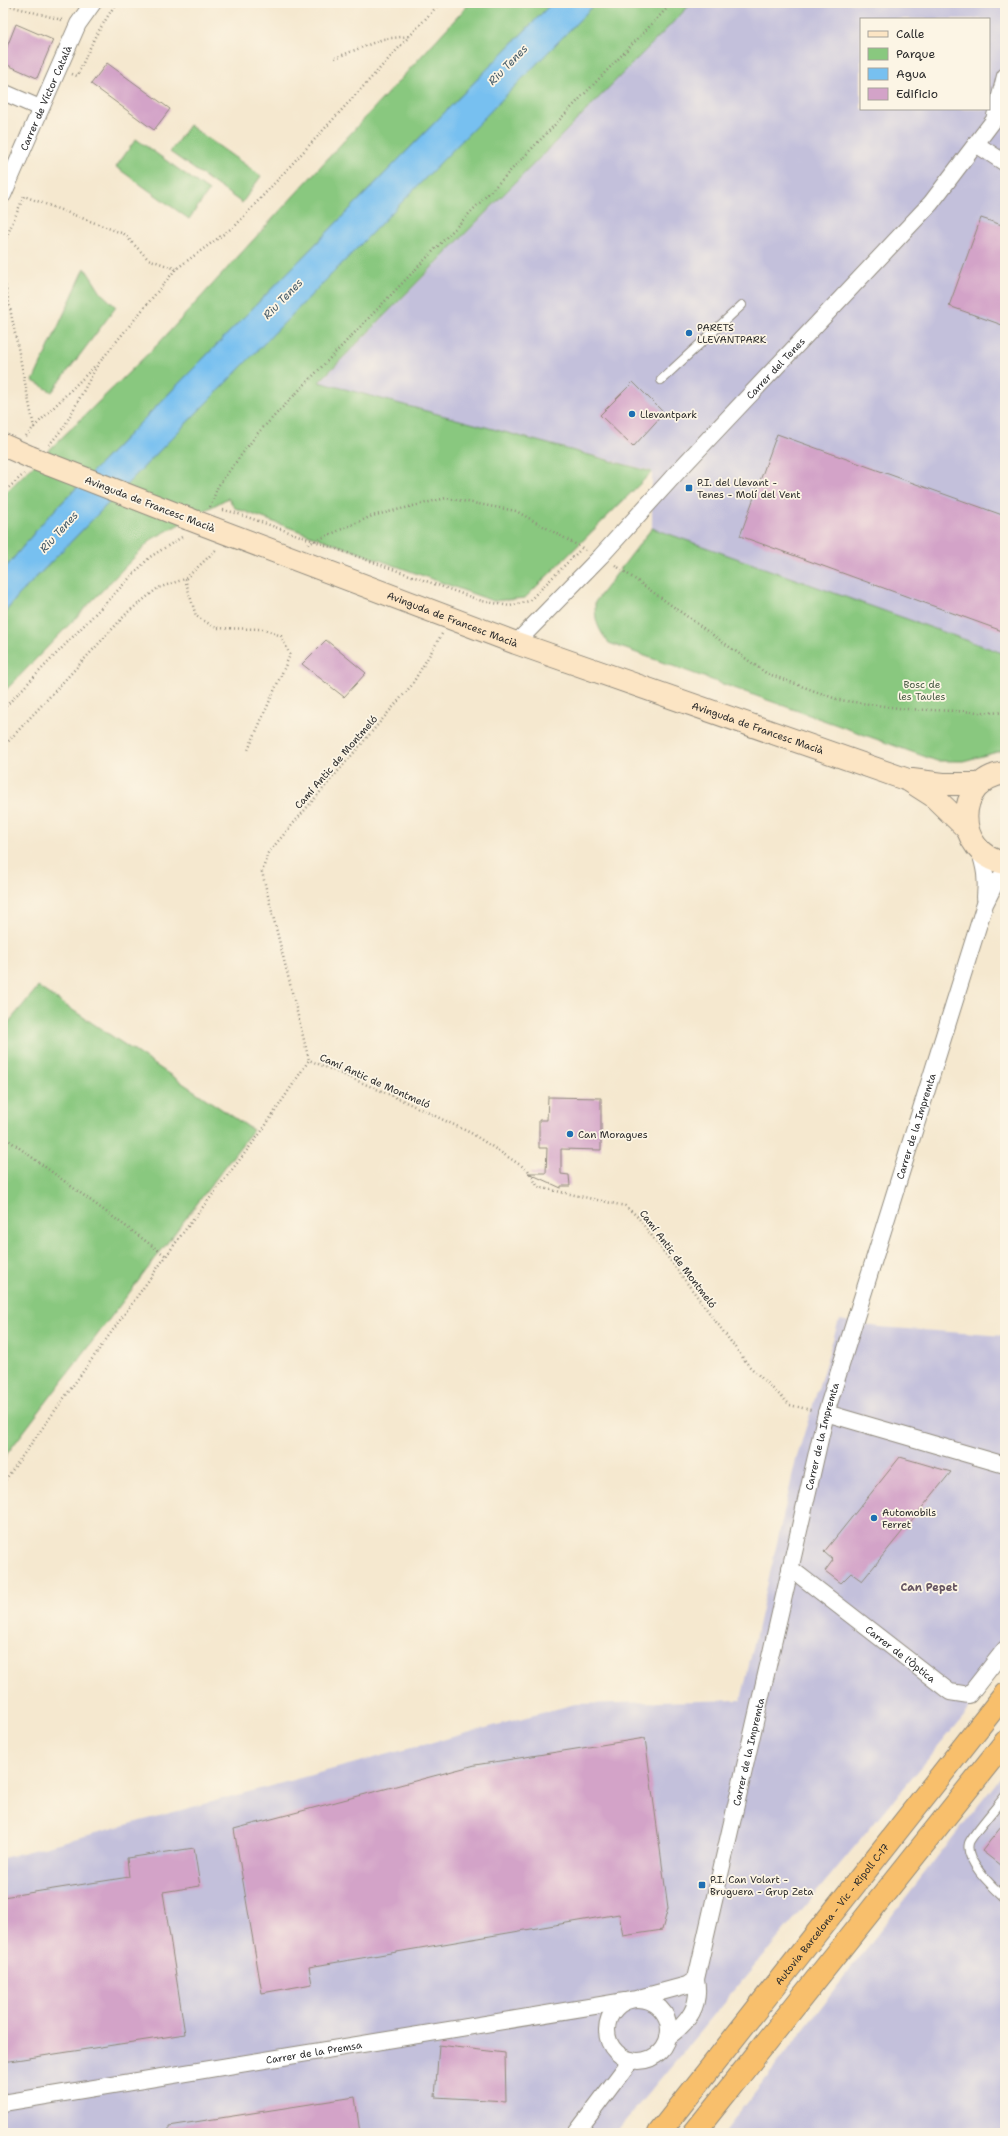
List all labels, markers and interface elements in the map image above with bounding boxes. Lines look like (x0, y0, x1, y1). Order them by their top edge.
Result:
legend (860, 18, 990, 110)
text: Calle (896, 26, 925, 42)
water label: Riu Tenes (485, 41, 531, 89)
street label: Carrer de Víctor Català (17, 43, 75, 153)
text: Parque (896, 46, 935, 62)
text: Agua (896, 66, 927, 82)
text: Edificio (896, 86, 938, 102)
water label: Riu Tenes (260, 275, 306, 323)
place label: PARETS LLEVANTPARK (697, 321, 767, 346)
marker: PARETS LLEVANTPARK (684, 328, 694, 338)
street label: Carrer del Tenes (743, 335, 807, 401)
place label: Llevantpark (640, 408, 697, 421)
marker: Llevantpark (627, 409, 637, 419)
street label: Avinguda de Francesc Macià (83, 473, 218, 535)
place label: P.I. del Llevant - Tenes - Molí del Vent (697, 476, 801, 501)
marker: P.I. del Llevant - Tenes - Molí del Vent (684, 483, 694, 493)
water label: Riu Tenes (36, 508, 82, 556)
street label: Avinguda de Francesc Macià (385, 588, 521, 650)
park label: Bosc de les Taules (898, 678, 946, 703)
street label: Avinguda de Francesc Macià (690, 698, 826, 757)
street label: Camí Antic de Montmeló (292, 713, 380, 811)
street label: Camí Antic de Montmeló (318, 1051, 432, 1111)
street label: Carrer de la Impremta (893, 1071, 938, 1181)
place label: Can Moragues (578, 1128, 648, 1141)
marker: Can Moragues (565, 1129, 575, 1139)
street label: Camí Antic de Montmeló (637, 1207, 719, 1311)
street label: Carrer de la Impremta (802, 1380, 842, 1491)
place label: Automobils Ferret (882, 1506, 936, 1531)
marker: Automobils Ferret (869, 1513, 879, 1523)
district label: Can Pepet (901, 1580, 958, 1595)
street label: Carrer de l'Òptica (863, 1623, 939, 1685)
street label: Carrer de la Impremta (730, 1696, 767, 1807)
street label: Autovia Barcelona - Vic - Ripoll C-17 (772, 1840, 892, 1987)
place label: P.I. Can Volart - Bruguera - Grup Zeta (710, 1873, 814, 1898)
marker: P.I. Can Volart - Bruguera - Grup Zeta (697, 1880, 707, 1890)
street label: Carrer de la Premsa (265, 2038, 364, 2066)

